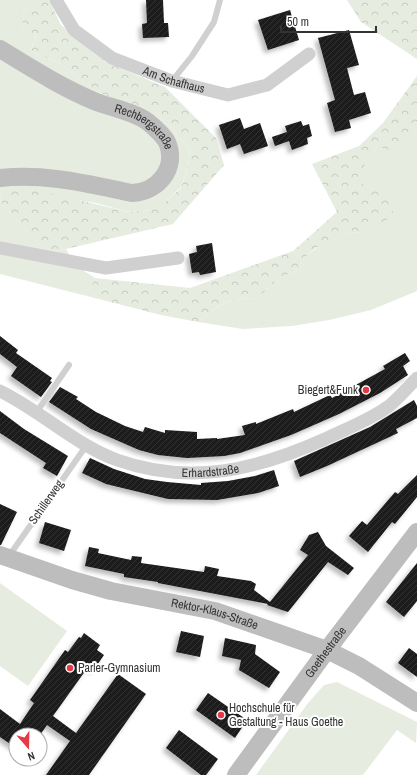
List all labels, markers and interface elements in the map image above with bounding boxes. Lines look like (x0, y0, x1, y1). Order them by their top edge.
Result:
scale bar (281, 8, 376, 34)
text: 50 m (287, 14, 309, 30)
street label: Am Schafhaus (140, 62, 207, 97)
street label: Rechbergstraße (113, 100, 177, 151)
place label: Biegert&Funk (298, 382, 358, 398)
marker: Biegert&Funk (361, 385, 371, 395)
street label: Erhardstraße (181, 460, 240, 481)
street label: Schillerweg (25, 476, 67, 527)
street label: Rektor-Klaus-Straße (170, 595, 260, 633)
street label: Goethestraße (301, 623, 350, 681)
place label: Parler-Gymnasium (78, 660, 161, 676)
marker: Parler-Gymnasium (65, 663, 75, 673)
place label: Hochschule für Gestaltung - Haus Goethe (229, 700, 343, 730)
marker: Hochschule für Gestaltung - Haus Goethe (216, 710, 226, 720)
north arrow (8, 727, 48, 767)
text: N (26, 749, 37, 764)

